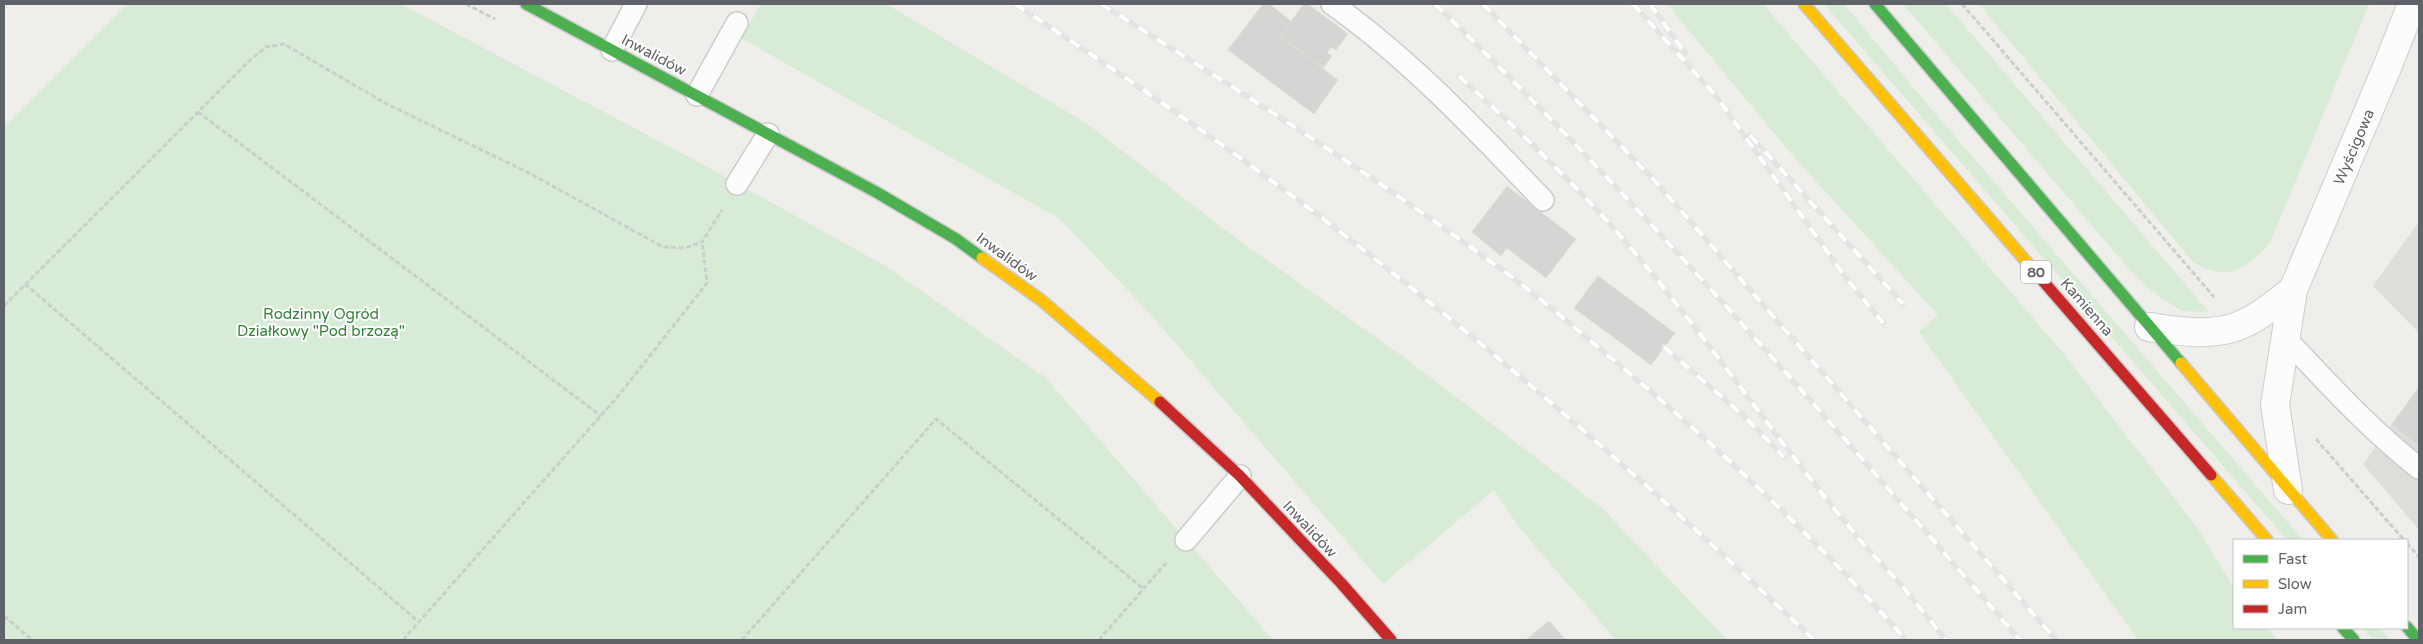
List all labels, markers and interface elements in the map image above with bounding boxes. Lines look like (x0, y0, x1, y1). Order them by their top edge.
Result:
street label: Inwalidów (618, 30, 690, 80)
street label: Wyścigowa (2330, 106, 2378, 188)
street label: Inwalidów (973, 229, 1041, 285)
road number: 80 (2021, 260, 2051, 284)
street label: Kamienna (2057, 274, 2117, 340)
park label: Rodzinny Ogród Działkowy "Pod brzozą" (237, 305, 405, 340)
street label: Inwalidów (1279, 497, 1341, 561)
legend (2233, 539, 2408, 629)
text: Fast (2278, 550, 2308, 568)
text: Slow (2278, 575, 2312, 593)
text: Jam (2278, 600, 2307, 618)

